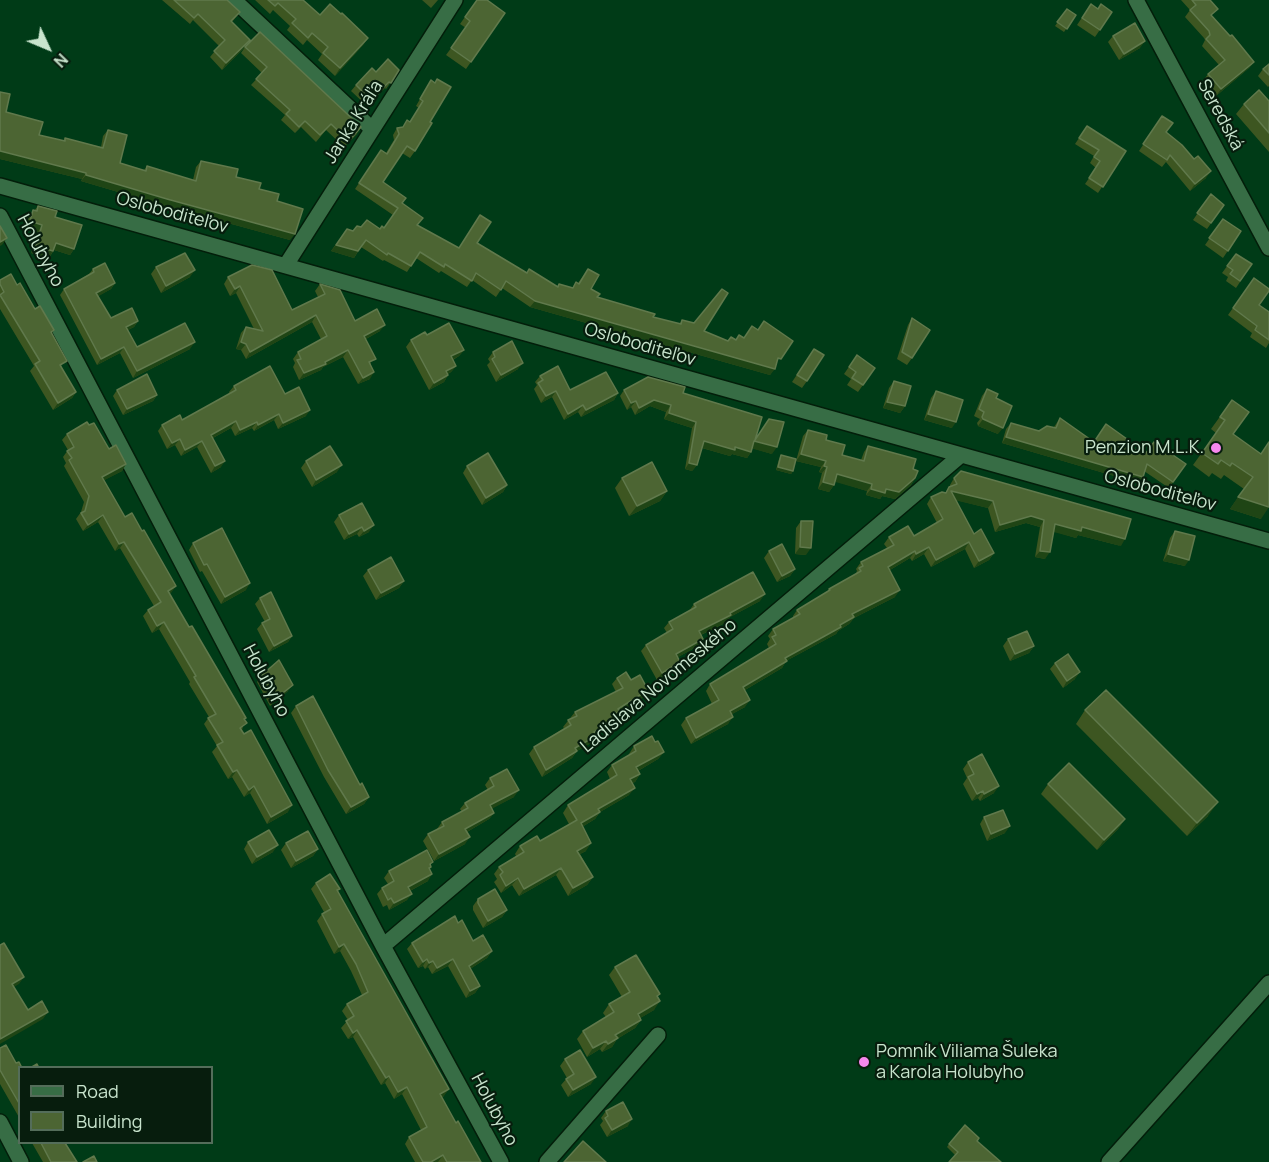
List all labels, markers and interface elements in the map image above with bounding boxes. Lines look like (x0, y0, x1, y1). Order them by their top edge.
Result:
north arrow (18, 18, 78, 78)
text: N (49, 49, 73, 72)
street label: Seredská (1192, 76, 1248, 154)
street label: Janka Kráľa (320, 77, 388, 167)
street label: Osloboditeľov (114, 188, 230, 238)
street label: Holubyho (12, 211, 68, 291)
street label: Osloboditeľov (582, 319, 698, 371)
place label: Penzion M.L.K. (1085, 437, 1204, 459)
marker: Penzion M.L.K. (1209, 441, 1223, 455)
street label: Osloboditeľov (1102, 466, 1218, 516)
street label: Ladislava Novomeského (577, 614, 741, 758)
street label: Holubyho (238, 641, 294, 721)
place label: Pomník Viliama Šuleka a Karola Holubyho (876, 1041, 1058, 1084)
marker: Pomník Viliama Šuleka a Karola Holubyho (857, 1055, 871, 1069)
legend (18, 1066, 213, 1144)
street label: Holubyho (466, 1070, 522, 1150)
text: Road (76, 1079, 119, 1103)
text: Building (76, 1109, 142, 1133)

